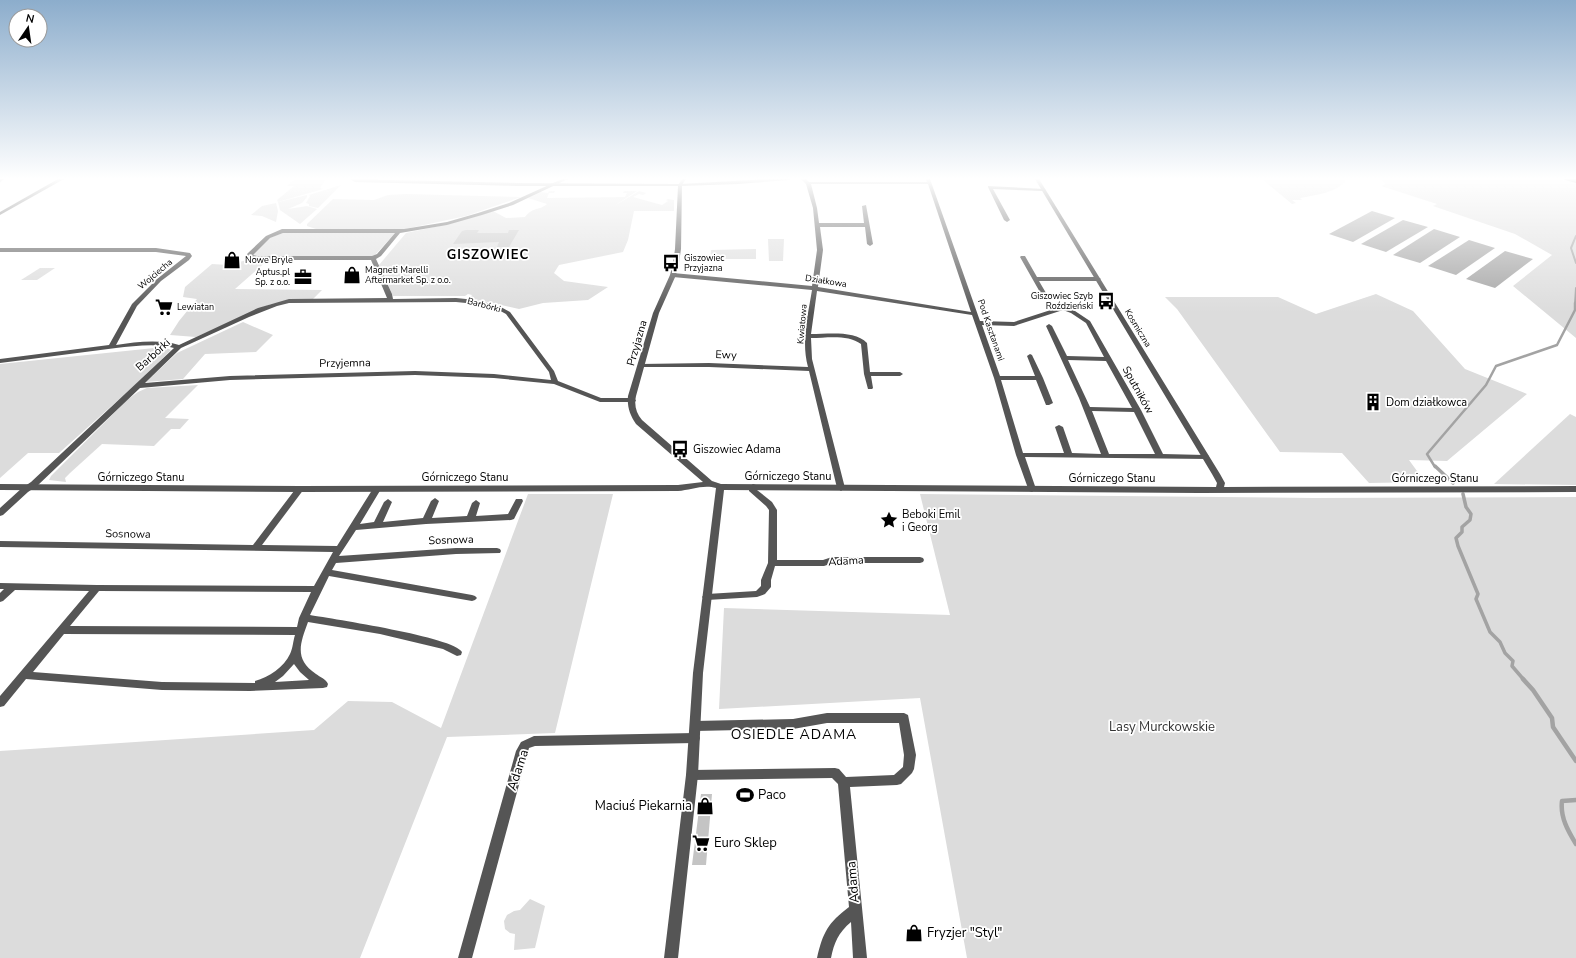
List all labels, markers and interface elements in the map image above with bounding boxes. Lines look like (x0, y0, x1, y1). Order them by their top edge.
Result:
north arrow (8, 8, 48, 48)
text: N (24, 11, 36, 27)
district label: GISZOWIEC (447, 246, 529, 264)
shop icon: Nowe Bryle (222, 250, 242, 270)
place label: Giszowiec Przyjazna (684, 252, 725, 274)
bus stop icon: Giszowiec Przyjazna (661, 253, 681, 273)
place label: Nowe Bryle (245, 254, 293, 266)
street label: Wojciecha (135, 256, 175, 292)
place label: Magneti Marelli Aftermarket Sp. z o.o. (365, 264, 451, 286)
shop icon: Magneti Marelli Aftermarket Sp. z o.o. (342, 265, 362, 285)
place label: Aptus.pl Sp. z o.o. (255, 266, 290, 288)
office icon: Aptus.pl Sp. z o.o. (293, 267, 313, 287)
street label: Działkowa (804, 272, 848, 290)
place label: Giszowiec Szyb Roździeński (1031, 290, 1093, 312)
bus stop icon: Giszowiec Szyb Roździeński (1096, 291, 1116, 311)
street label: Barbórki (466, 295, 502, 315)
supermarket icon: Lewiatan (154, 297, 174, 317)
street label: Pod Kasztanami (975, 298, 1007, 362)
place label: Lewiatan (177, 301, 214, 313)
street label: Kwiatowa (794, 303, 810, 345)
street label: Kosmiczna (1122, 307, 1154, 350)
street label: Przyjazna (623, 318, 651, 368)
street label: Barbórki (132, 335, 174, 375)
street label: Ewy (715, 347, 737, 363)
street label: Przyjemna (319, 355, 371, 371)
street label: Sputników (1119, 363, 1157, 417)
building icon: Dom działkowca (1363, 392, 1383, 412)
place label: Dom działkowca (1386, 395, 1467, 410)
bus stop icon: Giszowiec Adama (670, 439, 690, 459)
place label: Giszowiec Adama (693, 442, 781, 457)
street label: Górniczego Stanu (744, 469, 832, 484)
street label: Górniczego Stanu (97, 470, 185, 485)
street label: Górniczego Stanu (421, 470, 509, 485)
street label: Górniczego Stanu (1068, 471, 1156, 486)
street label: Górniczego Stanu (1391, 471, 1479, 486)
place label: Beboki Emil i Georg (902, 507, 961, 535)
place icon: Beboki Emil i Georg (879, 510, 899, 530)
street label: Sosnowa (105, 526, 151, 542)
street label: Sosnowa (428, 532, 474, 548)
street label: Adama (828, 553, 864, 569)
park label: Lasy Murckowskie (1109, 718, 1215, 736)
district label: OSIEDLE ADAMA (731, 725, 857, 744)
street label: Adama (503, 747, 533, 793)
sports icon: Paco (735, 785, 755, 805)
place label: Paco (758, 786, 786, 804)
shop icon: Maciuś Piekarnia (695, 796, 715, 816)
place label: Maciuś Piekarnia (595, 797, 692, 815)
supermarket icon: Euro Sklep (691, 833, 711, 853)
place label: Euro Sklep (714, 834, 777, 852)
street label: Adama (842, 860, 864, 904)
shop icon: Fryzjer "Styl" (904, 923, 924, 943)
place label: Fryzjer "Styl" (927, 924, 1002, 942)

